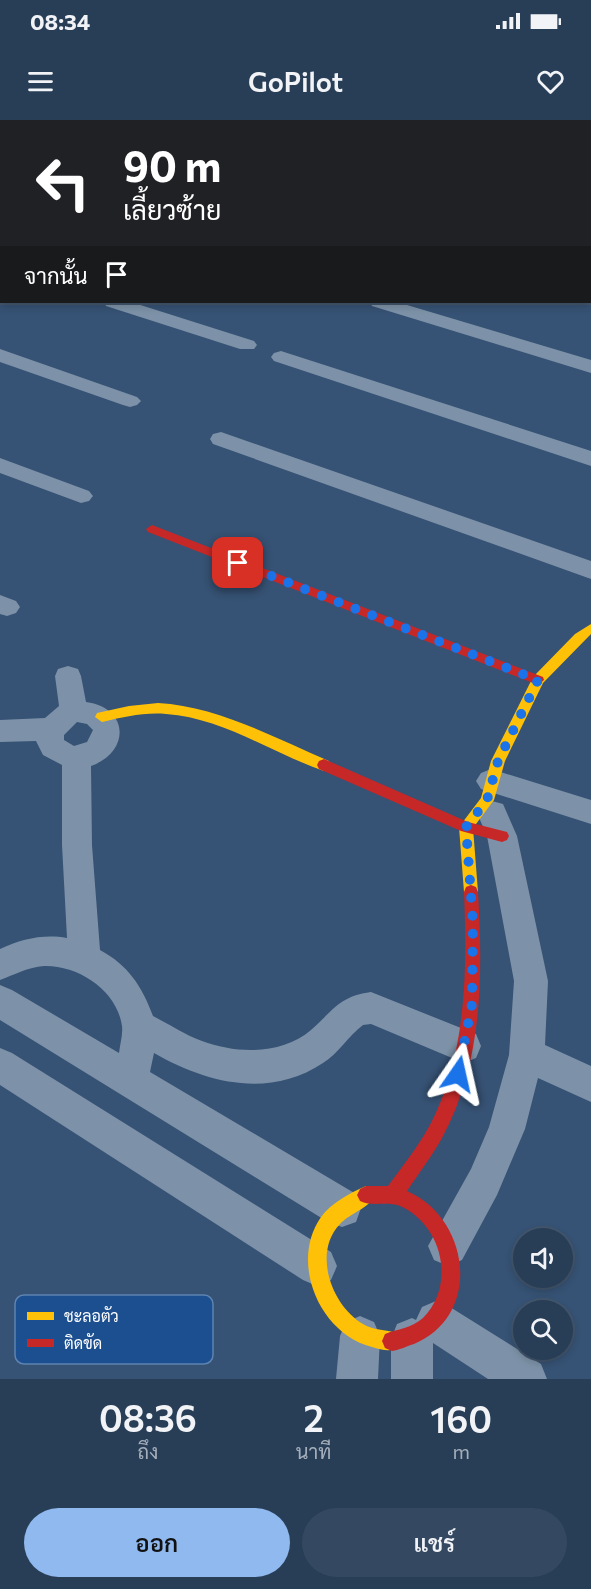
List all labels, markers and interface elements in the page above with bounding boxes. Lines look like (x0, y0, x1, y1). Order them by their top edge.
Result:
text: 08:34 (30, 8, 90, 35)
icon: menu (24, 65, 57, 98)
text: GoPilot (248, 65, 343, 98)
icon: heart (534, 65, 567, 98)
text: 90 m (123, 139, 222, 191)
icon: left (24, 144, 102, 222)
text: เลี้ยวซ้าย (123, 193, 221, 226)
icon: arrive (100, 258, 133, 291)
text: จากนั้น (24, 262, 88, 289)
pin (212, 537, 263, 588)
icon: arrive (221, 546, 254, 579)
position arrow (426, 1042, 490, 1106)
map controls (513, 1228, 573, 1360)
button: sound (513, 1228, 573, 1288)
legend (15, 1295, 213, 1364)
button: search (513, 1300, 573, 1360)
text: ชะลอตัว (64, 1306, 119, 1325)
text: ติดขัด (64, 1333, 102, 1352)
text: 08:36 (99, 1395, 197, 1439)
text: 2 (303, 1395, 324, 1439)
text: 160 (430, 1396, 492, 1440)
text: ถึง (138, 1439, 158, 1463)
text: นาที (296, 1439, 331, 1463)
text: m (452, 1439, 470, 1463)
button: ออก (24, 1508, 290, 1577)
button: แชร์ (302, 1508, 567, 1577)

